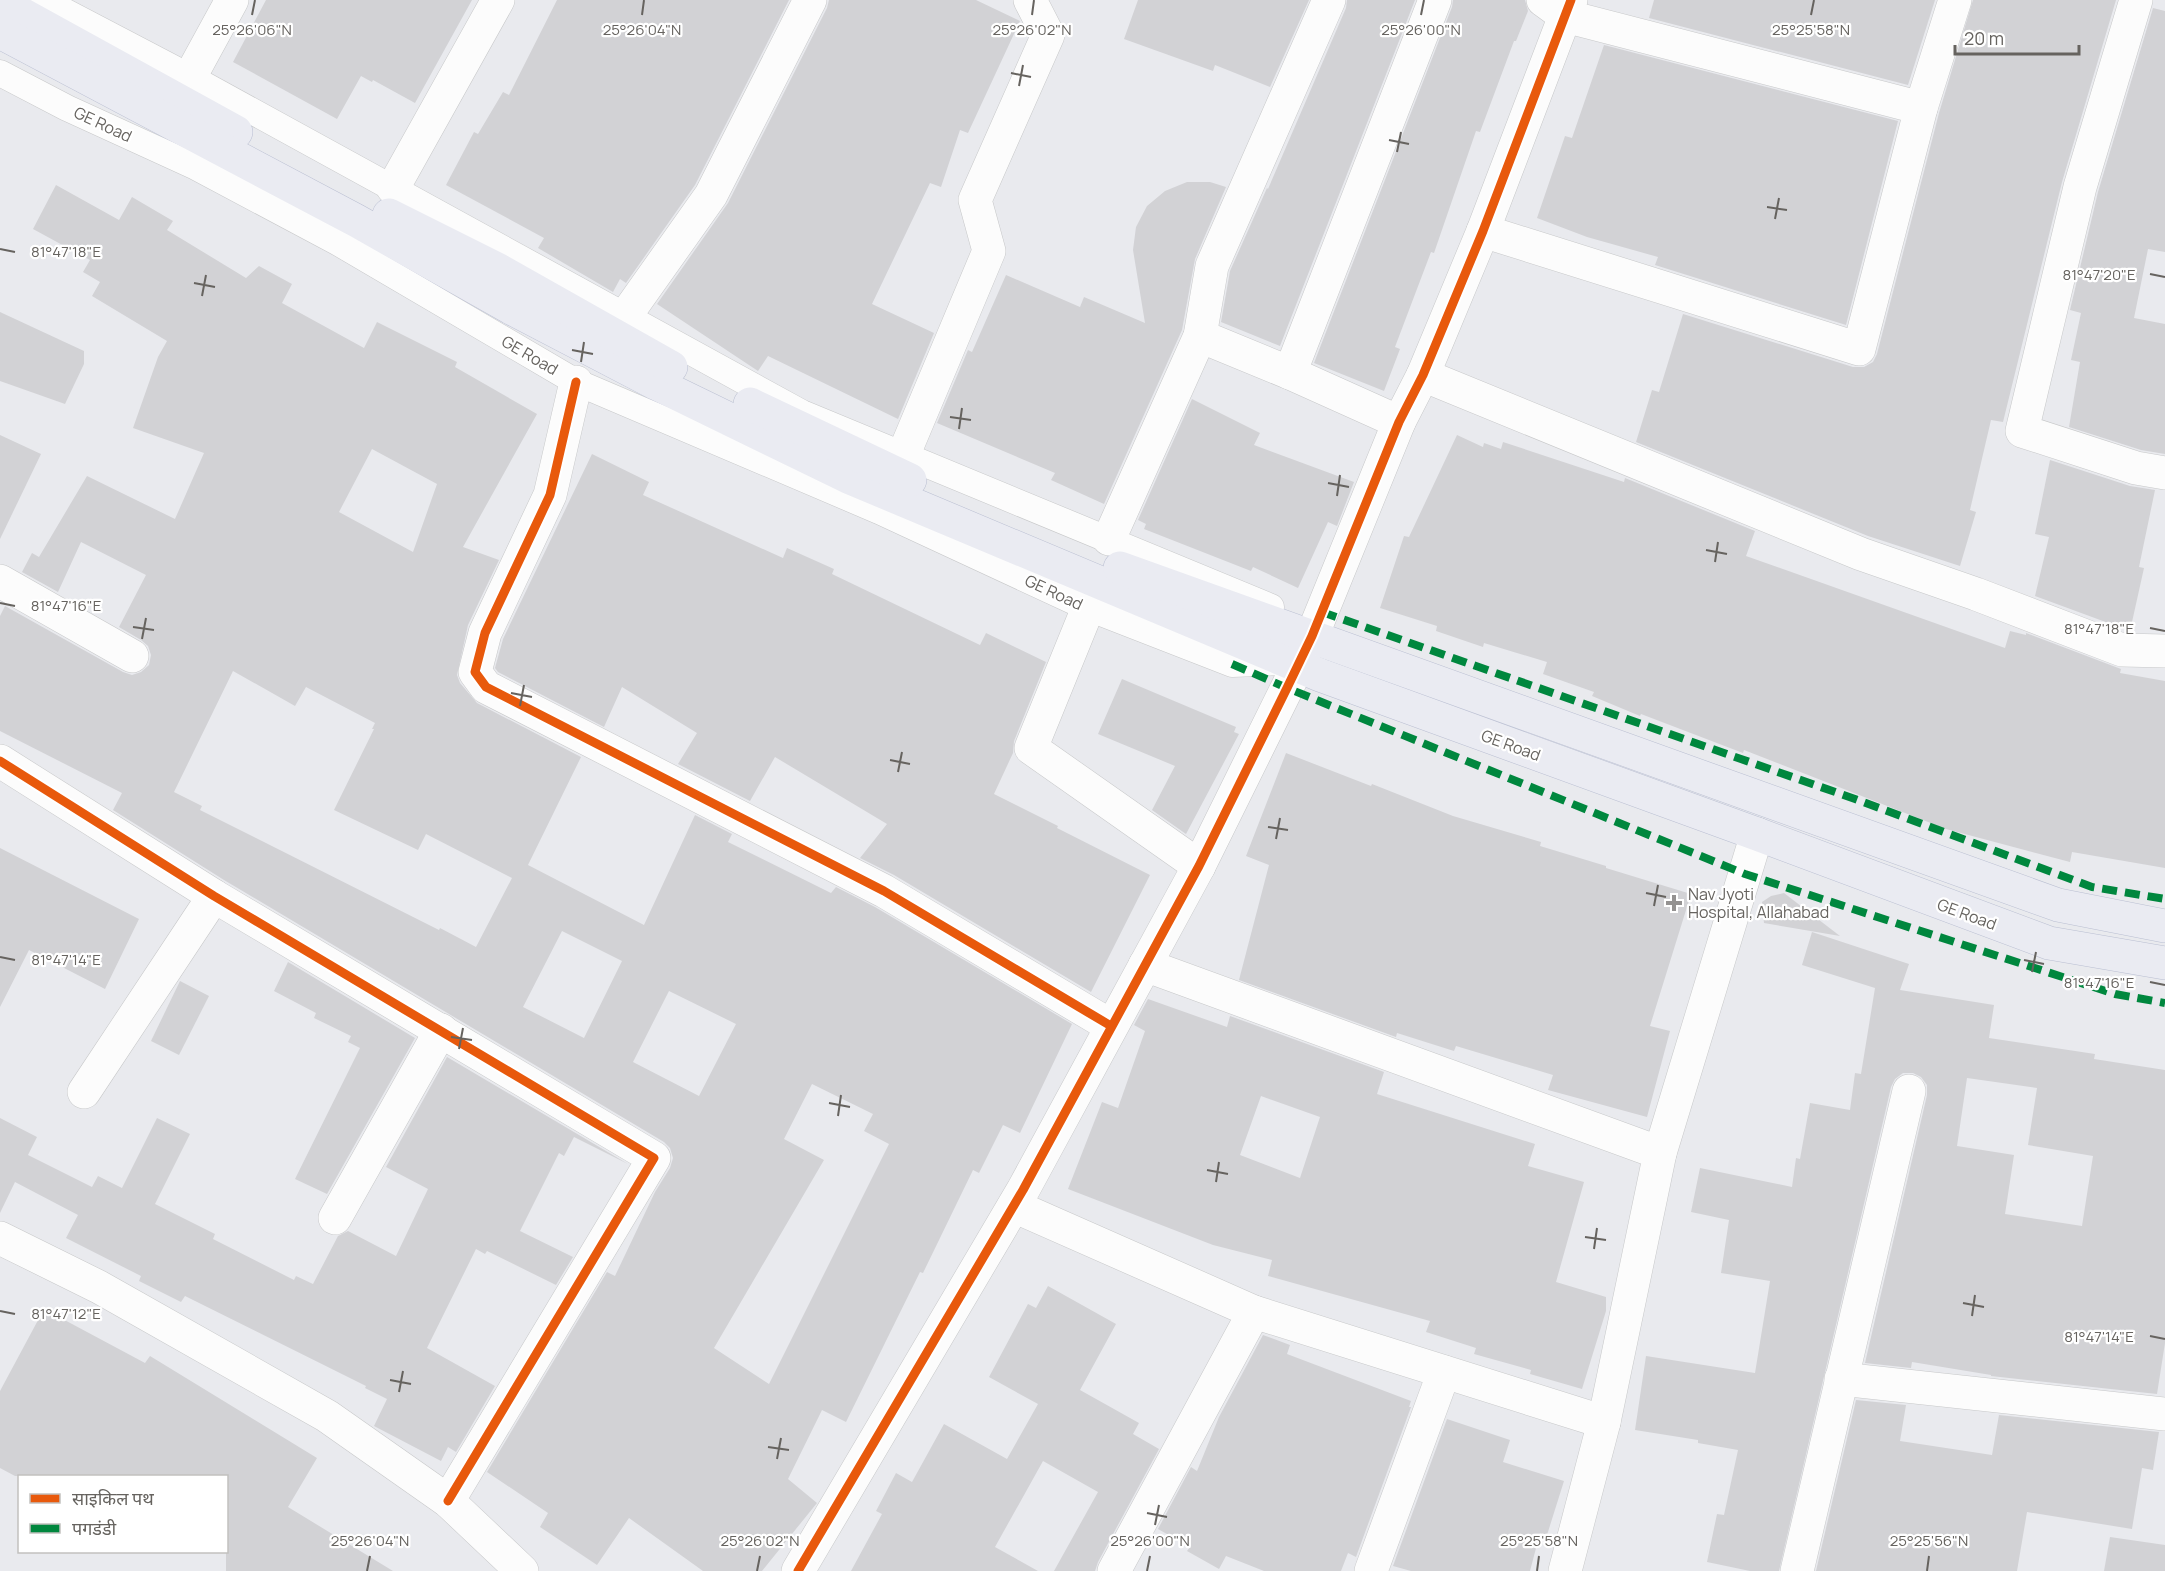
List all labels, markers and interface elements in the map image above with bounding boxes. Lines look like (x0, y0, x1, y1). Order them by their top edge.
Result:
scale bar (1955, 18, 2080, 56)
text: 25°26'06"N (212, 19, 292, 40)
text: 25°26'04"N (603, 19, 681, 40)
text: 25°26'02"N (993, 19, 1071, 40)
text: 25°26'00"N (1381, 19, 1461, 40)
text: 25°25'58"N (1772, 19, 1850, 40)
text: 20 m (1964, 26, 2004, 50)
street label: GE Road (70, 101, 136, 147)
text: 81°47'18"E (31, 241, 101, 262)
text: 81°47'20"E (2062, 264, 2136, 285)
street label: GE Road (498, 330, 562, 380)
street label: GE Road (1021, 569, 1087, 615)
text: 81°47'16"E (31, 595, 101, 616)
text: 81°47'18"E (2064, 618, 2134, 639)
street label: GE Road (1478, 724, 1544, 766)
place label: Nav Jyoti Hospital, Allahabad (1688, 883, 1829, 923)
street label: GE Road (1934, 893, 2000, 935)
marker: Nav Jyoti Hospital, Allahabad (1665, 894, 1683, 912)
text: 81°47'14"E (31, 949, 101, 970)
text: 81°47'16"E (2064, 972, 2134, 993)
text: 81°47'12"E (31, 1303, 101, 1324)
text: 81°47'14"E (2064, 1326, 2134, 1347)
legend (18, 1475, 228, 1553)
text: साइकिल पथ (72, 1486, 154, 1510)
text: पगडंडी (72, 1516, 117, 1540)
text: 25°26'04"N (331, 1530, 409, 1551)
text: 25°26'02"N (721, 1530, 799, 1551)
text: 25°26'00"N (1110, 1530, 1190, 1551)
text: 25°25'58"N (1500, 1530, 1578, 1551)
text: 25°25'56"N (1890, 1530, 1968, 1551)

